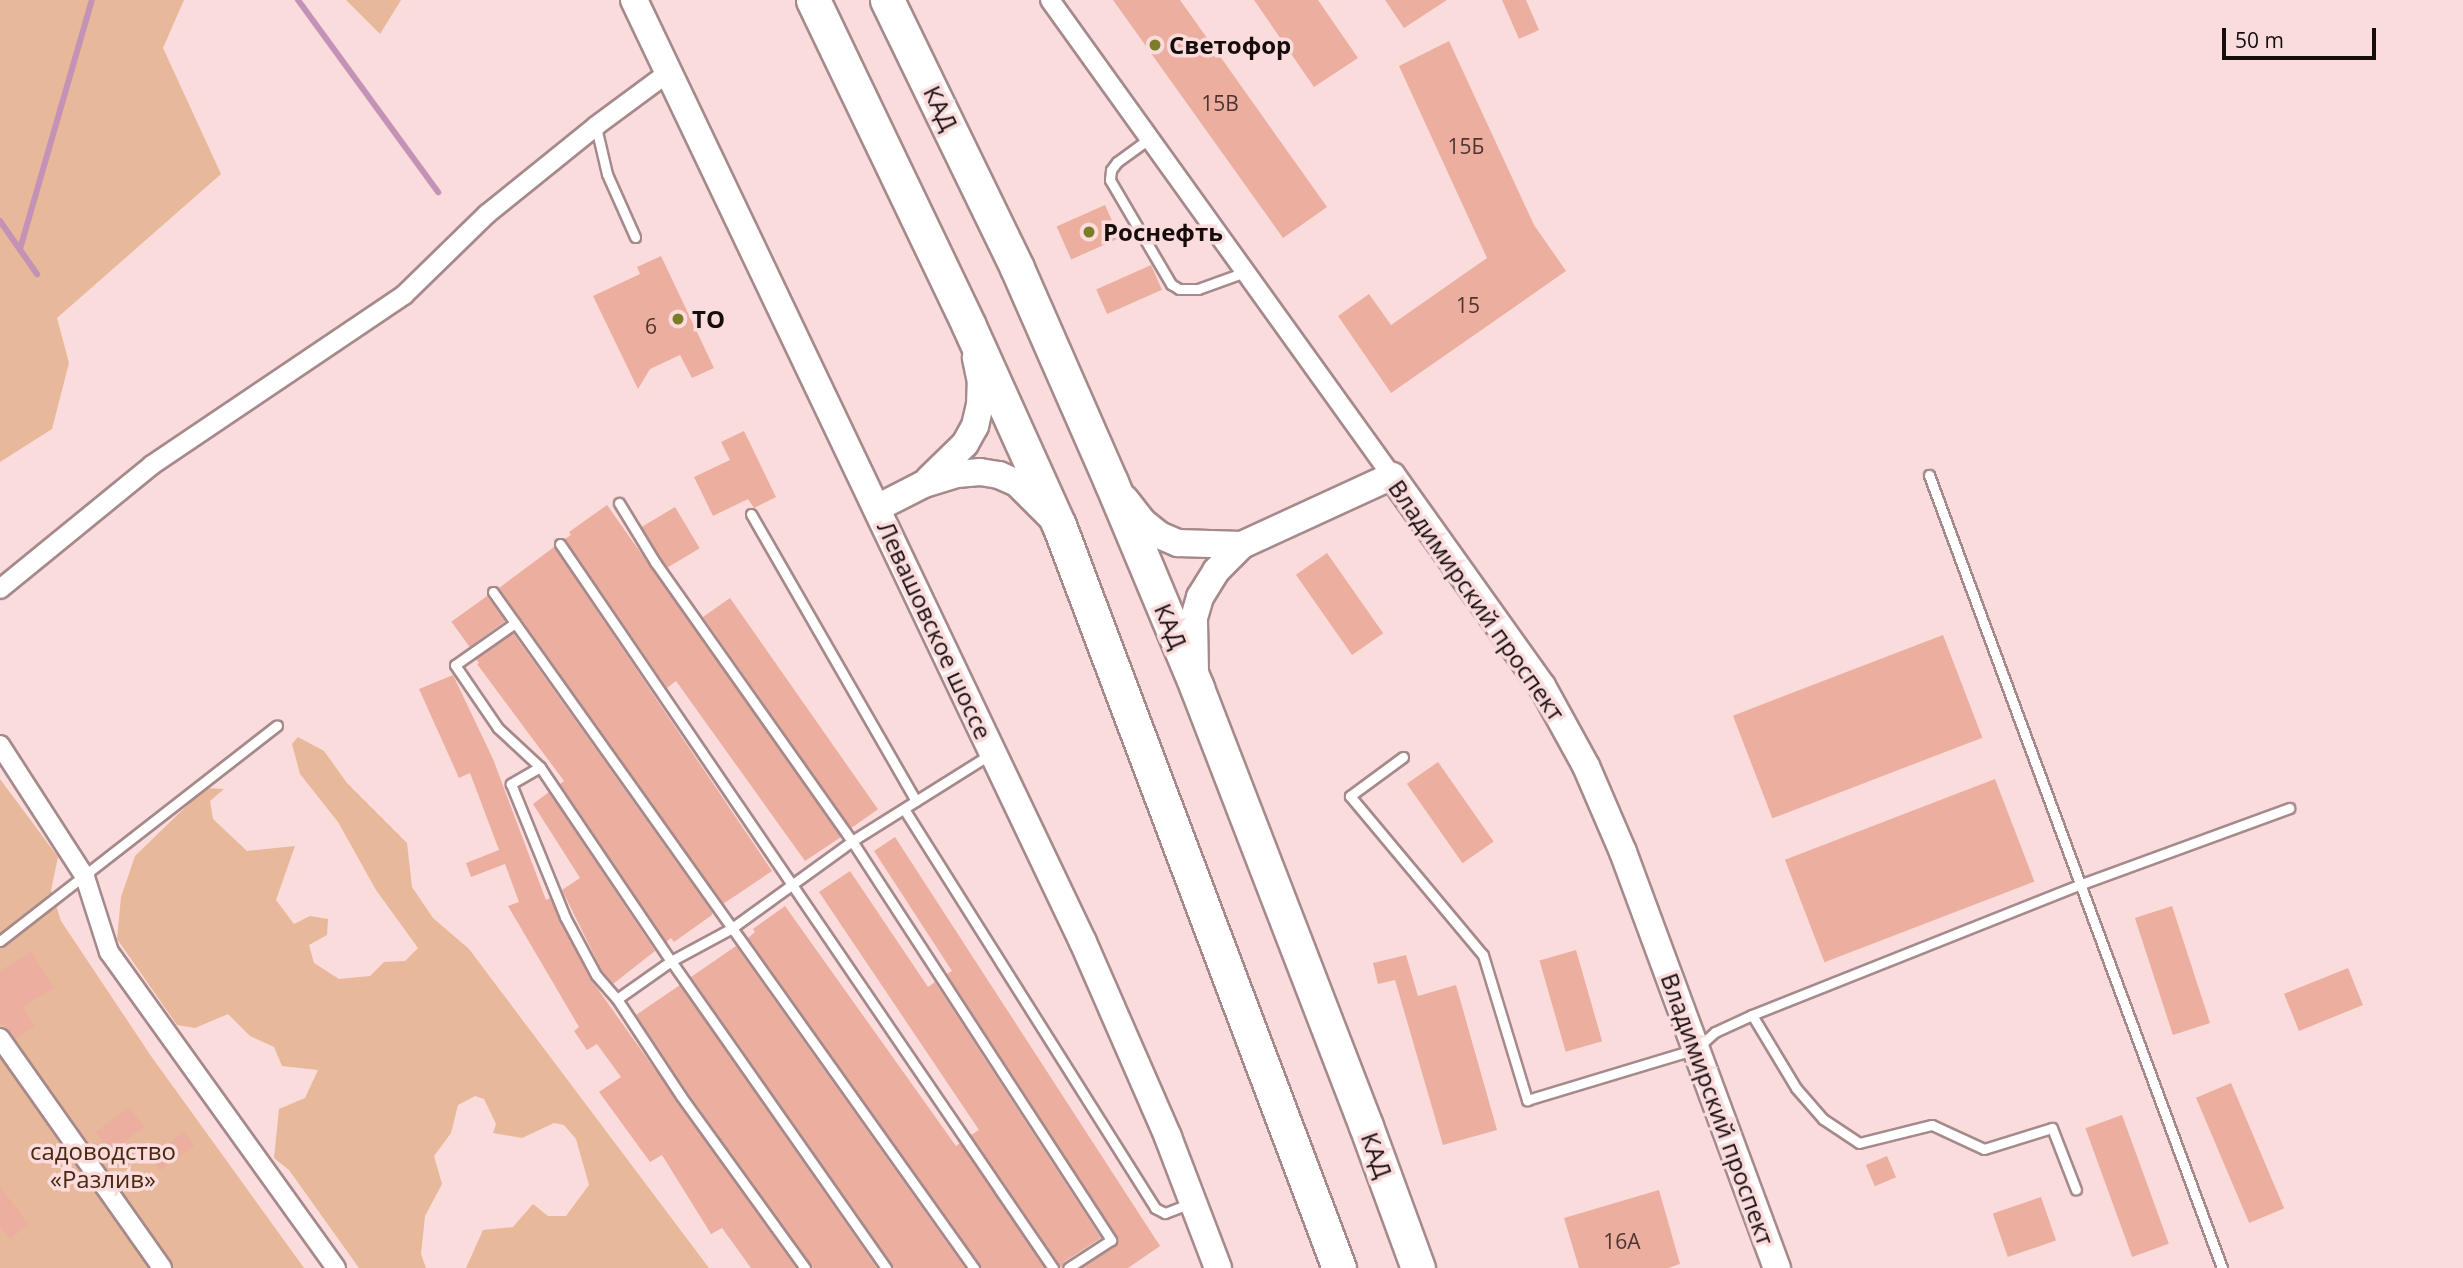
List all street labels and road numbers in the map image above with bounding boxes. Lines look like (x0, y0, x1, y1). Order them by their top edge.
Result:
street label: КАД (918, 81, 964, 135)
street label: Владимирский проспект (1383, 474, 1571, 726)
street label: Левашовское шоссе (872, 516, 998, 744)
street label: КАД (1149, 599, 1193, 653)
street label: Владимирский проспект (1655, 969, 1781, 1249)
street label: КАД (1356, 1128, 1398, 1182)

